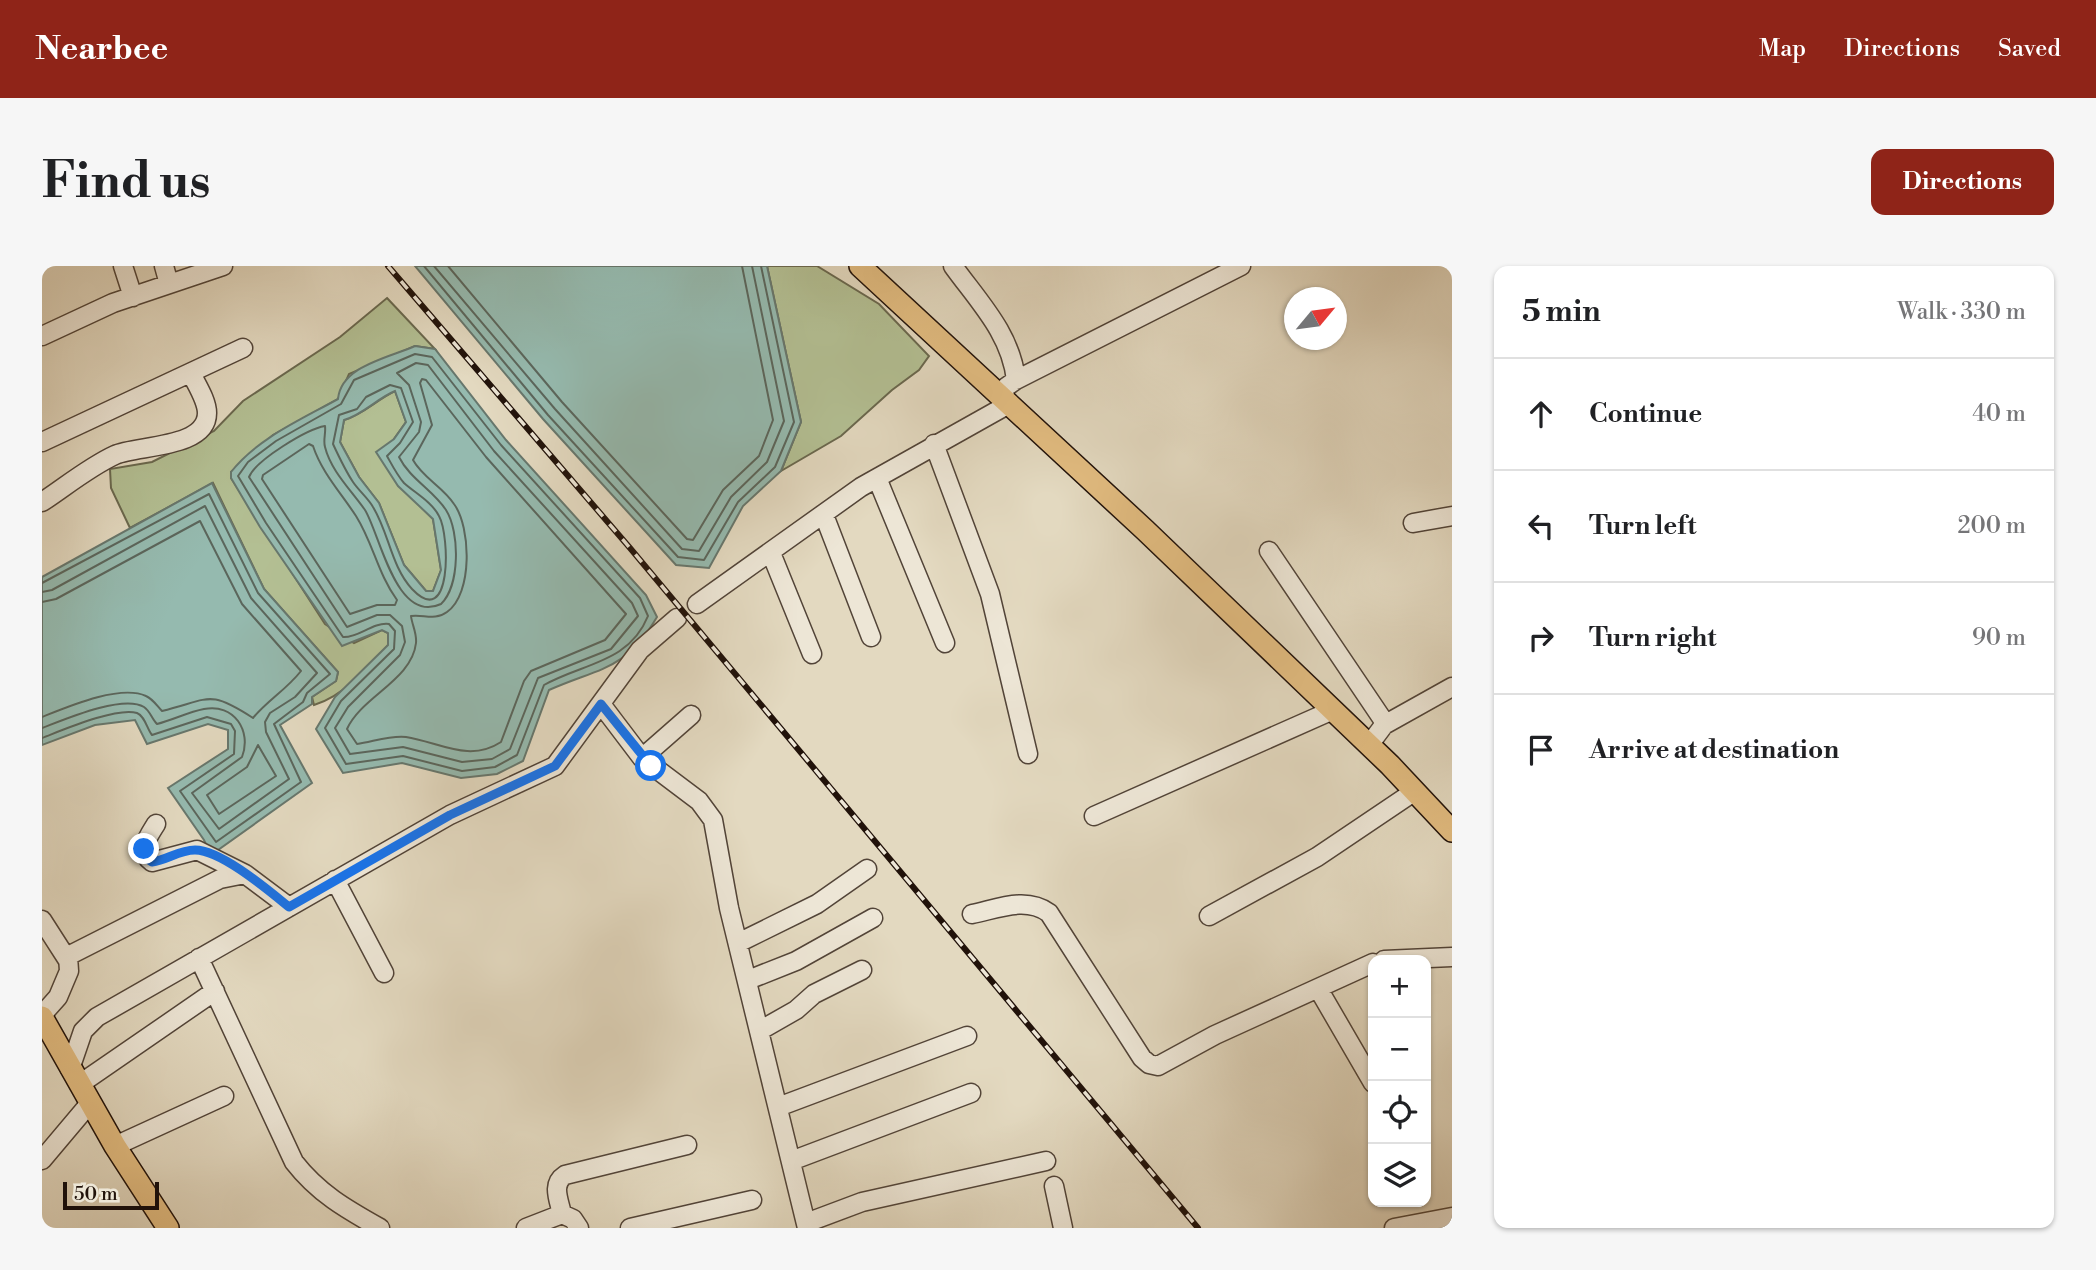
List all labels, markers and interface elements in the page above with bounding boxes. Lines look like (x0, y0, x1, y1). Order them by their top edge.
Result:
text: Nearbee (35, 29, 168, 70)
text: Map (1759, 34, 1806, 64)
text: Directions (1844, 34, 1960, 64)
text: Saved (1998, 34, 2061, 64)
button: Directions (1871, 149, 2054, 215)
text: Find us (42, 152, 211, 213)
north arrow (1284, 287, 1347, 350)
text: 5 min (1522, 293, 1601, 331)
text: Walk · 330 m (1897, 298, 2026, 326)
icon: ahead (1522, 395, 1560, 433)
text: Continue (1589, 398, 1702, 430)
text: 40 m (1972, 400, 2026, 428)
icon: left (1522, 507, 1560, 545)
text: Turn left (1589, 510, 1697, 542)
text: 200 m (1958, 512, 2026, 540)
icon: right (1522, 619, 1560, 657)
text: Turn right (1589, 622, 1717, 654)
text: 90 m (1972, 624, 2026, 652)
icon: arrive (1522, 731, 1560, 769)
text: Arrive at destination (1589, 734, 1839, 766)
route start (635, 750, 666, 781)
route end (128, 833, 159, 864)
map controls (1368, 955, 1431, 1207)
button: + (1368, 955, 1431, 1018)
button: − (1368, 1018, 1431, 1081)
button: locate (1368, 1081, 1431, 1144)
button: layers (1368, 1144, 1431, 1207)
scale bar (63, 1179, 159, 1211)
text: 50 m (74, 1182, 118, 1206)

